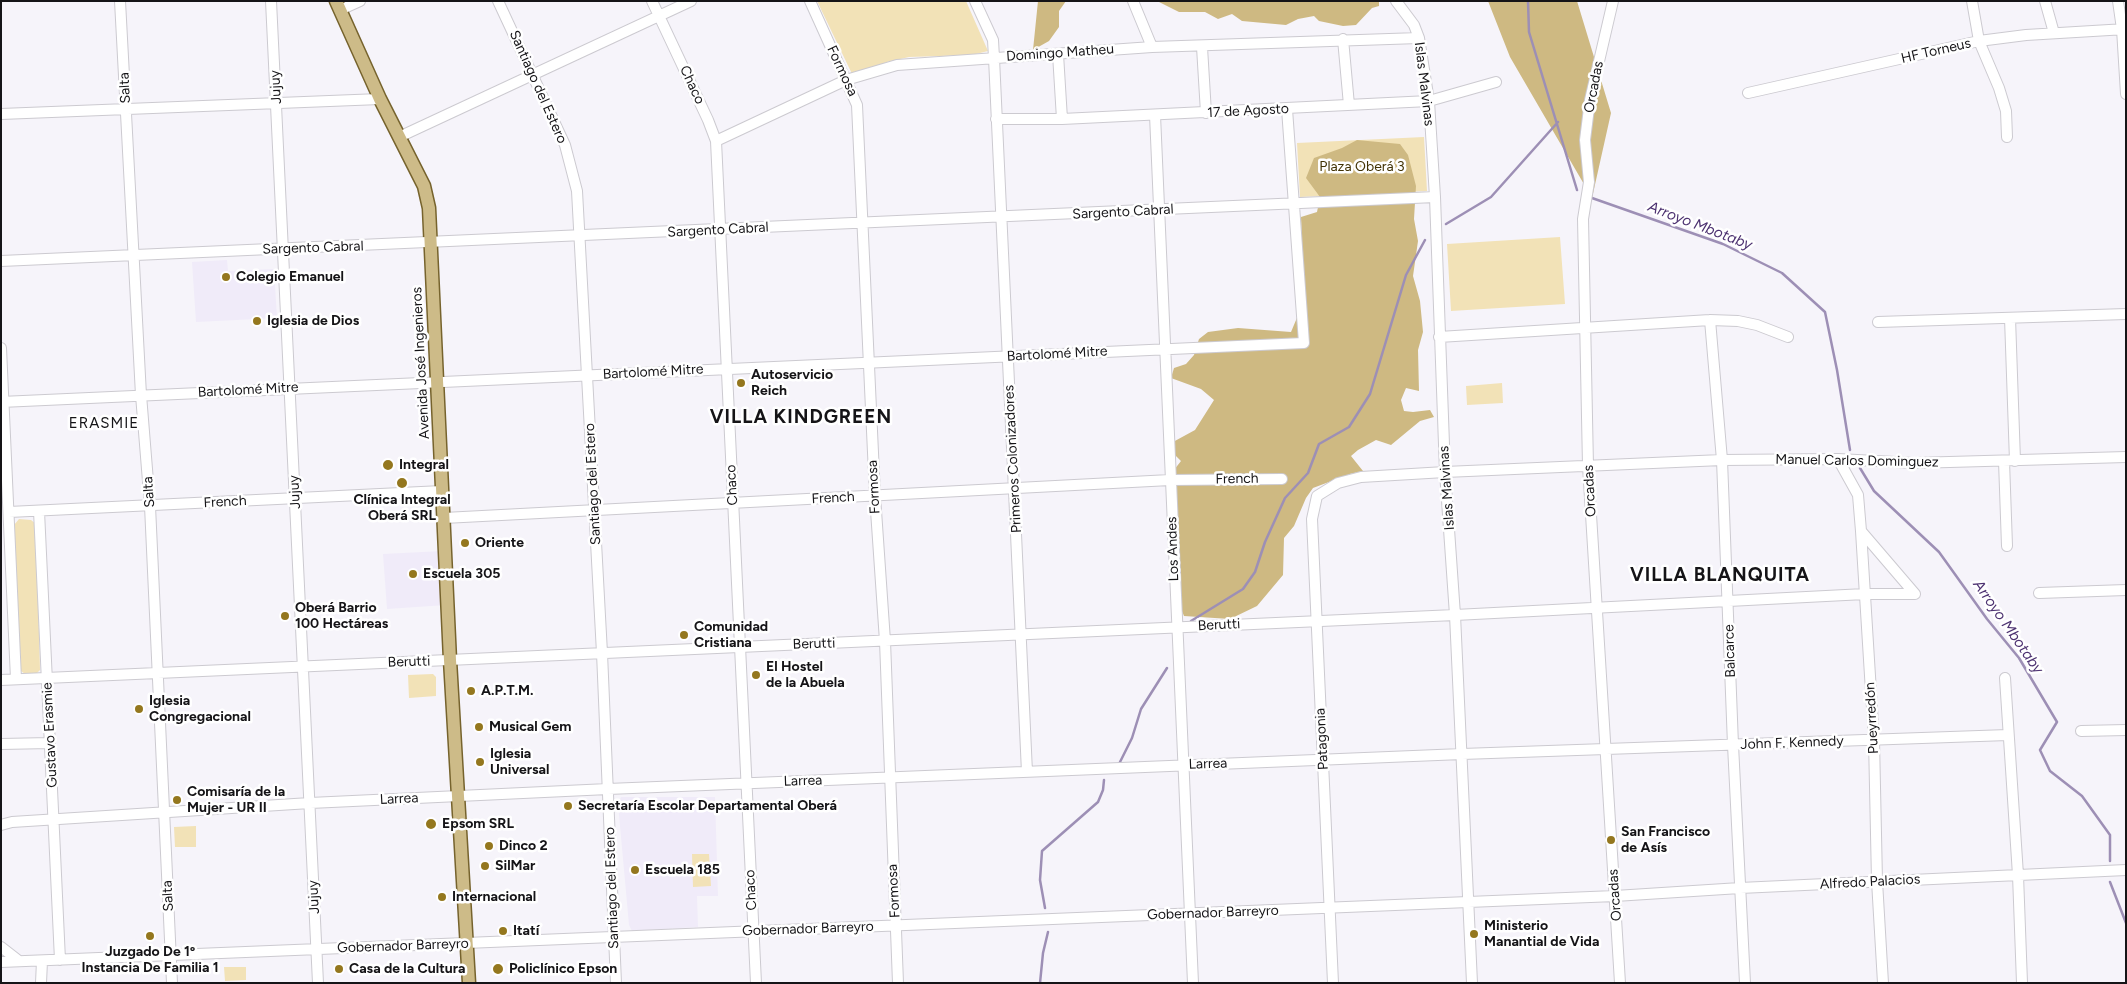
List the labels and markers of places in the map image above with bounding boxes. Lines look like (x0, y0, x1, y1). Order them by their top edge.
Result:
place label: Colegio Emanuel (236, 269, 344, 285)
marker: Colegio Emanuel (220, 271, 232, 283)
place label: Iglesia de Dios (267, 313, 359, 329)
marker: Iglesia de Dios (251, 315, 263, 327)
place label: Autoservicio Reich (751, 367, 833, 400)
marker: Autoservicio Reich (735, 377, 747, 389)
place label: Integral (399, 457, 449, 473)
marker: Integral (381, 458, 395, 472)
marker: Clínica Integral Oberá SRL (395, 476, 409, 490)
place label: Clínica Integral Oberá SRL (353, 492, 451, 524)
place label: Oriente (475, 535, 524, 551)
marker: Oriente (459, 537, 471, 549)
place label: Escuela 305 (423, 566, 500, 582)
marker: Escuela 305 (407, 568, 419, 580)
place label: Oberá Barrio 100 Hectáreas (295, 600, 388, 632)
marker: Oberá Barrio 100 Hectáreas (279, 610, 291, 622)
place label: Comunidad Cristiana (694, 619, 768, 652)
marker: Comunidad Cristiana (678, 629, 690, 641)
place label: El Hostel de la Abuela (766, 659, 845, 692)
marker: El Hostel de la Abuela (750, 669, 762, 681)
place label: A.P.T.M. (481, 683, 533, 699)
marker: A.P.T.M. (465, 685, 477, 697)
place label: Iglesia Congregacional (149, 693, 251, 726)
marker: Iglesia Congregacional (133, 703, 145, 715)
place label: Musical Gem (489, 719, 571, 735)
marker: Musical Gem (473, 721, 485, 733)
place label: Iglesia Universal (490, 746, 550, 779)
marker: Iglesia Universal (474, 756, 486, 768)
place label: Comisaría de la Mujer - UR II (187, 784, 285, 816)
marker: Comisaría de la Mujer - UR II (171, 794, 183, 806)
place label: Secretaría Escolar Departamental Oberá (578, 798, 837, 814)
marker: Secretaría Escolar Departamental Oberá (562, 800, 574, 812)
place label: Epsom SRL (442, 816, 514, 832)
marker: Epsom SRL (424, 817, 438, 831)
place label: San Francisco de Asís (1621, 824, 1710, 856)
marker: San Francisco de Asís (1605, 834, 1617, 846)
place label: Dinco 2 (499, 838, 548, 854)
marker: Dinco 2 (483, 840, 495, 852)
place label: SilMar (495, 858, 535, 874)
marker: SilMar (479, 860, 491, 872)
place label: Escuela 185 (645, 862, 720, 878)
marker: Escuela 185 (629, 864, 641, 876)
place label: Internacional (452, 889, 536, 905)
marker: Internacional (436, 891, 448, 903)
place label: Ministerio Manantial de Vida (1484, 918, 1599, 950)
place label: Itatí (513, 923, 539, 939)
marker: Itatí (497, 925, 509, 937)
marker: Ministerio Manantial de Vida (1468, 928, 1480, 940)
marker: Juzgado De 1º Instancia De Familia 1 (144, 930, 156, 942)
place label: Juzgado De 1º Instancia De Familia 1 (81, 944, 219, 976)
place label: Casa de la Cultura (349, 961, 465, 977)
place label: Policlínico Epson (509, 961, 617, 977)
marker: Policlínico Epson (491, 962, 505, 976)
marker: Casa de la Cultura (333, 963, 345, 975)

